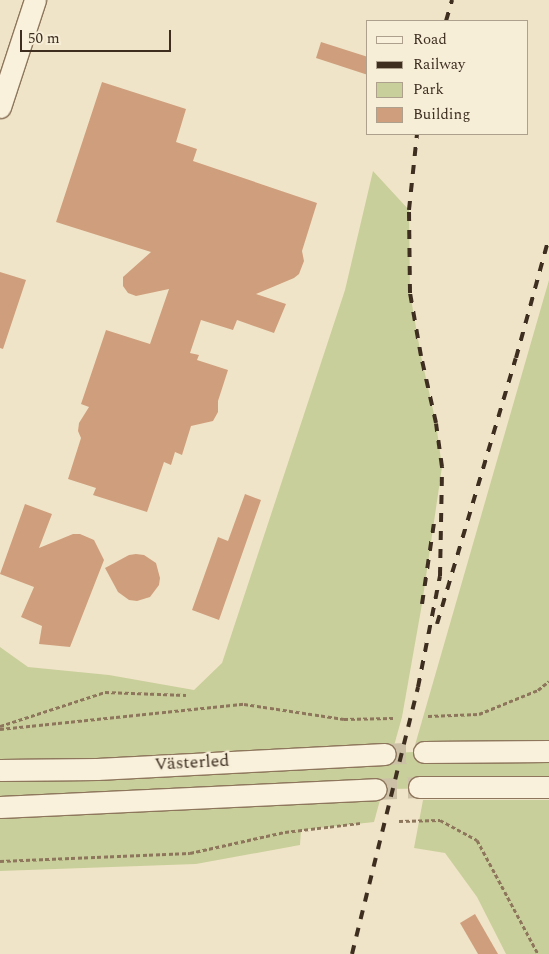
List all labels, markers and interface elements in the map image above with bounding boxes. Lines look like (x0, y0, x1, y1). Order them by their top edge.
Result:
scale bar (22, 20, 174, 52)
legend (366, 20, 529, 135)
text: 50 m (28, 27, 60, 50)
text: Road (413, 28, 447, 51)
text: Railway (413, 53, 465, 76)
text: Park (413, 78, 444, 101)
text: Building (413, 103, 470, 126)
street label: Västerled (154, 750, 230, 776)

